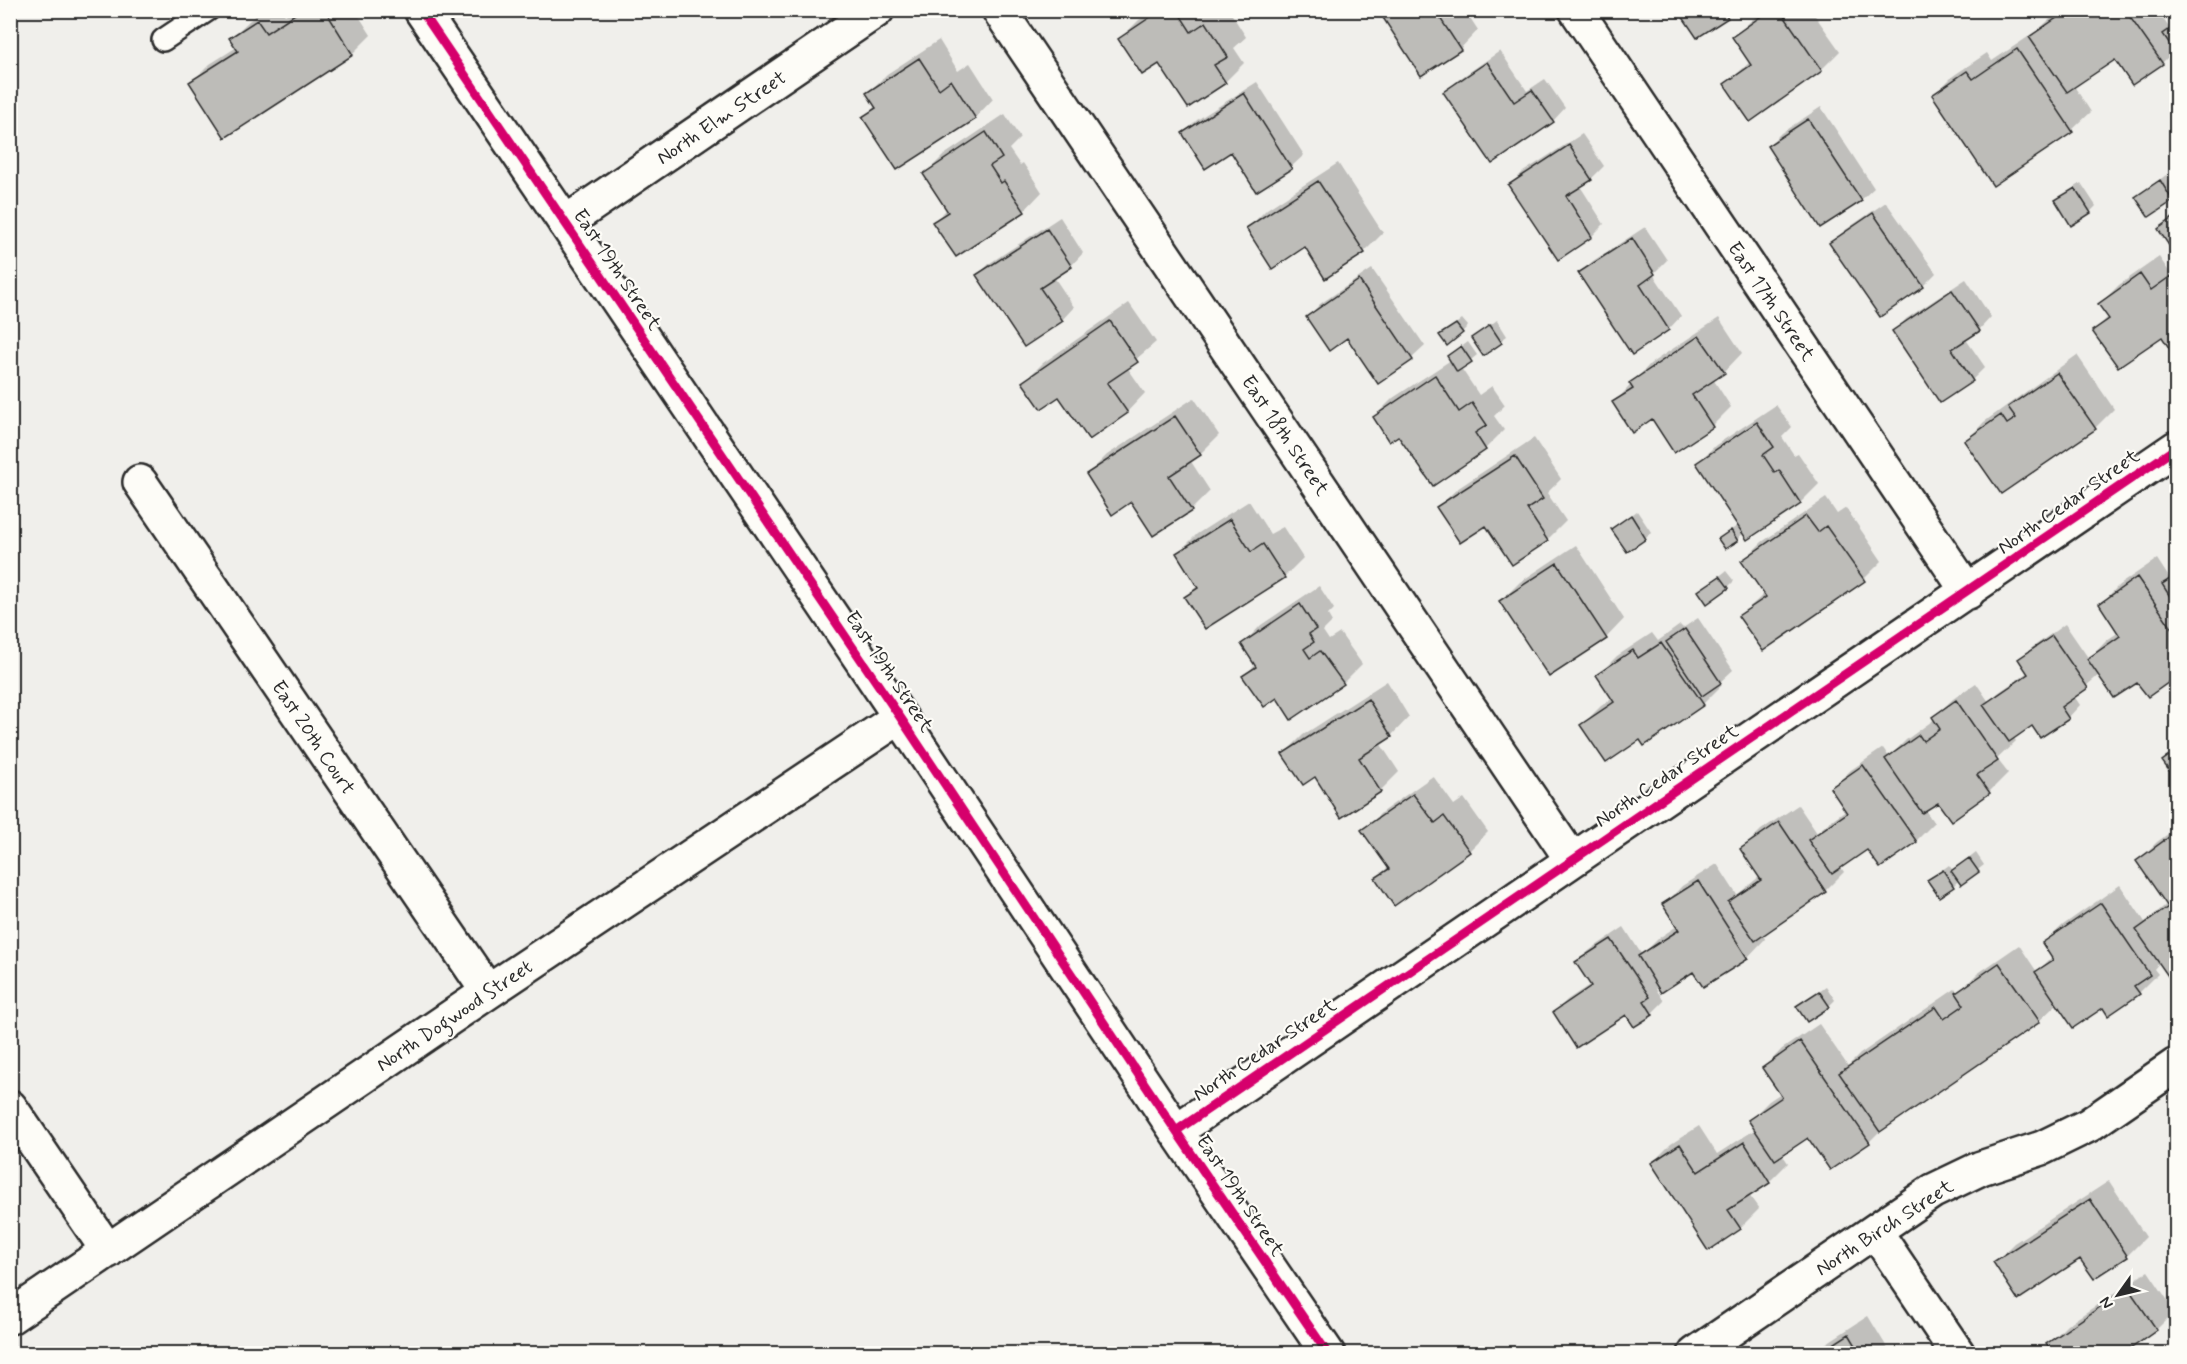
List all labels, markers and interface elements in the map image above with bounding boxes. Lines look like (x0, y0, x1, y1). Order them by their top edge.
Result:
street label: North Elm Street (652, 65, 792, 172)
street label: East 19th Street (566, 204, 668, 336)
street label: East 17th Street (1721, 237, 1821, 367)
street label: East 18th Street (1234, 370, 1335, 502)
street label: North Cedar Street (1992, 443, 2145, 561)
street label: East 19th Street (838, 606, 940, 738)
street label: East 20th Court (265, 675, 361, 800)
street label: North Cedar Street (1590, 718, 1744, 834)
street label: North Dogwood Street (371, 954, 539, 1080)
street label: North Cedar Street (1188, 992, 1342, 1108)
street label: East 19th Street (1189, 1130, 1291, 1262)
street label: North Birch Street (1811, 1173, 1959, 1283)
north arrow (2088, 1265, 2148, 1325)
text: N (2095, 1292, 2118, 1313)

